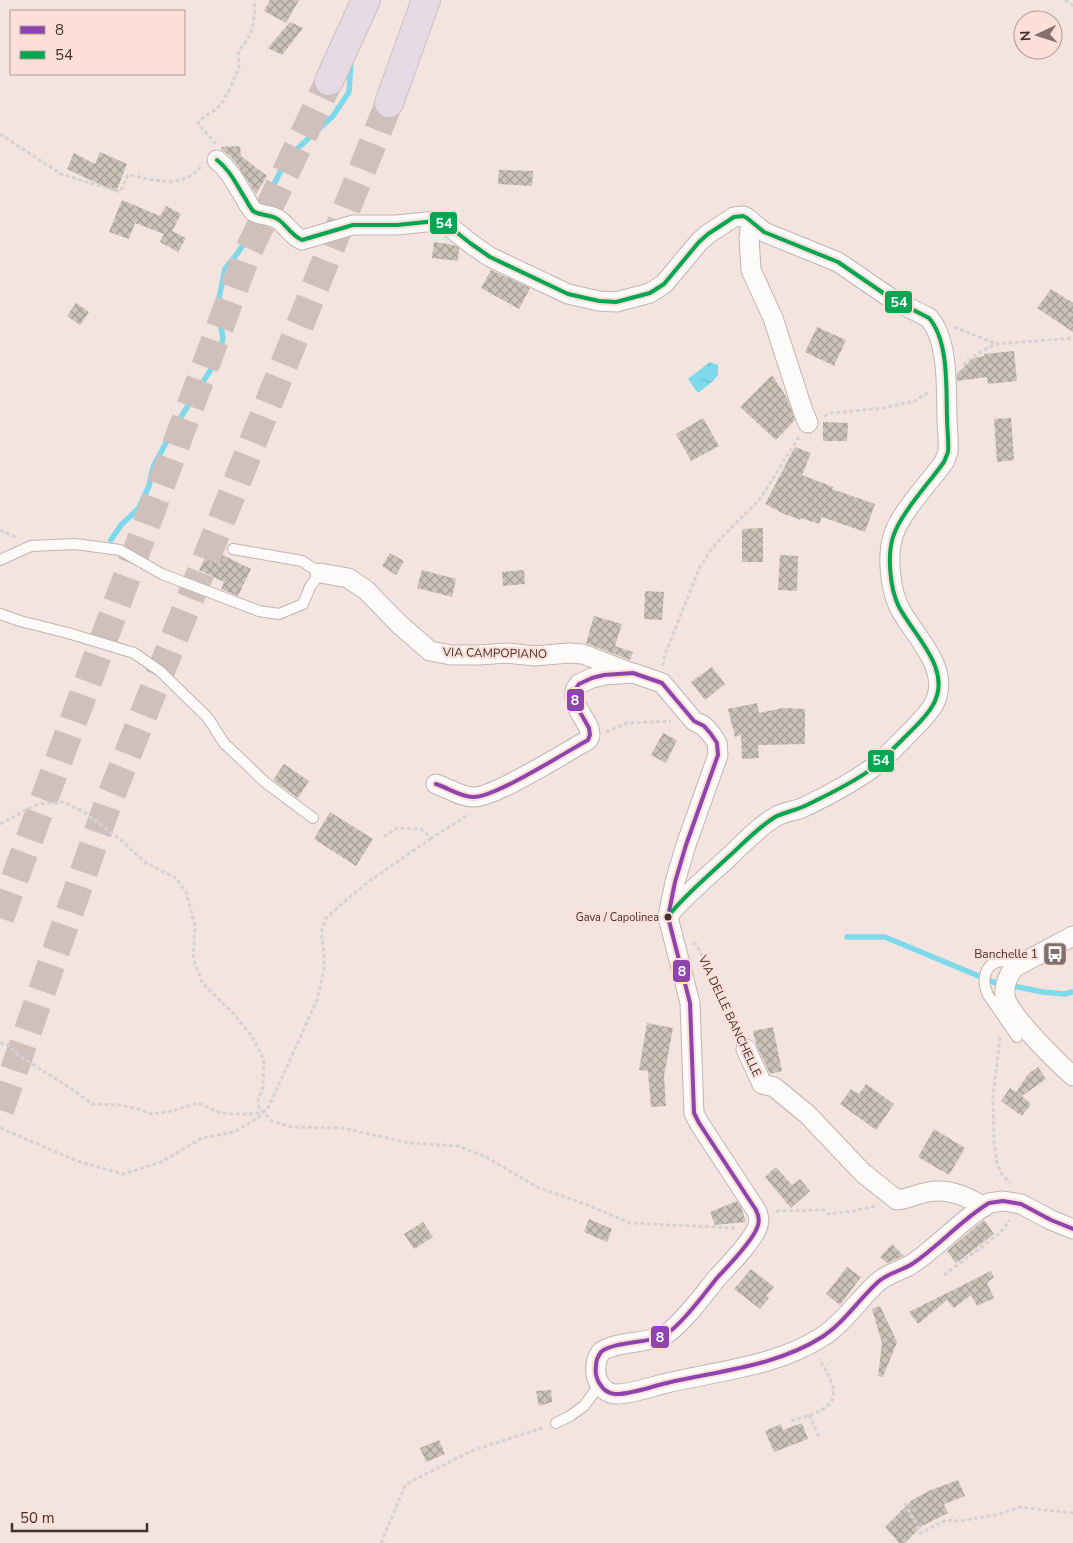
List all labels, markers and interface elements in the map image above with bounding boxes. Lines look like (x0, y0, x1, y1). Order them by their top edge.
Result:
legend (10, 10, 185, 75)
north arrow (1013, 10, 1063, 60)
text: 8 (55, 20, 64, 40)
text: N (1016, 30, 1035, 42)
text: 54 (55, 45, 73, 65)
line badge: 54 (429, 211, 458, 235)
text: 54 (436, 214, 453, 233)
line badge: 54 (884, 290, 913, 314)
text: 54 (891, 293, 908, 312)
street label: VIA CAMPOPIANO (442, 644, 547, 662)
line badge: 8 (566, 688, 585, 712)
text: 8 (571, 691, 579, 710)
line badge: 54 (867, 749, 895, 773)
text: 54 (873, 751, 890, 770)
place label: Gava / Capolinea (576, 910, 659, 925)
marker: Gava / Capolinea (663, 912, 673, 922)
bus stop icon: Banchelle 1 (1042, 941, 1068, 967)
place label: Banchelle 1 (974, 946, 1038, 962)
street label: VIA DELLE BANCHELLE (694, 952, 765, 1079)
line badge: 8 (672, 959, 691, 983)
text: 8 (678, 962, 686, 981)
line badge: 8 (650, 1325, 670, 1349)
text: 8 (656, 1328, 664, 1347)
scale bar (12, 1500, 148, 1532)
text: 50 m (20, 1508, 55, 1528)

